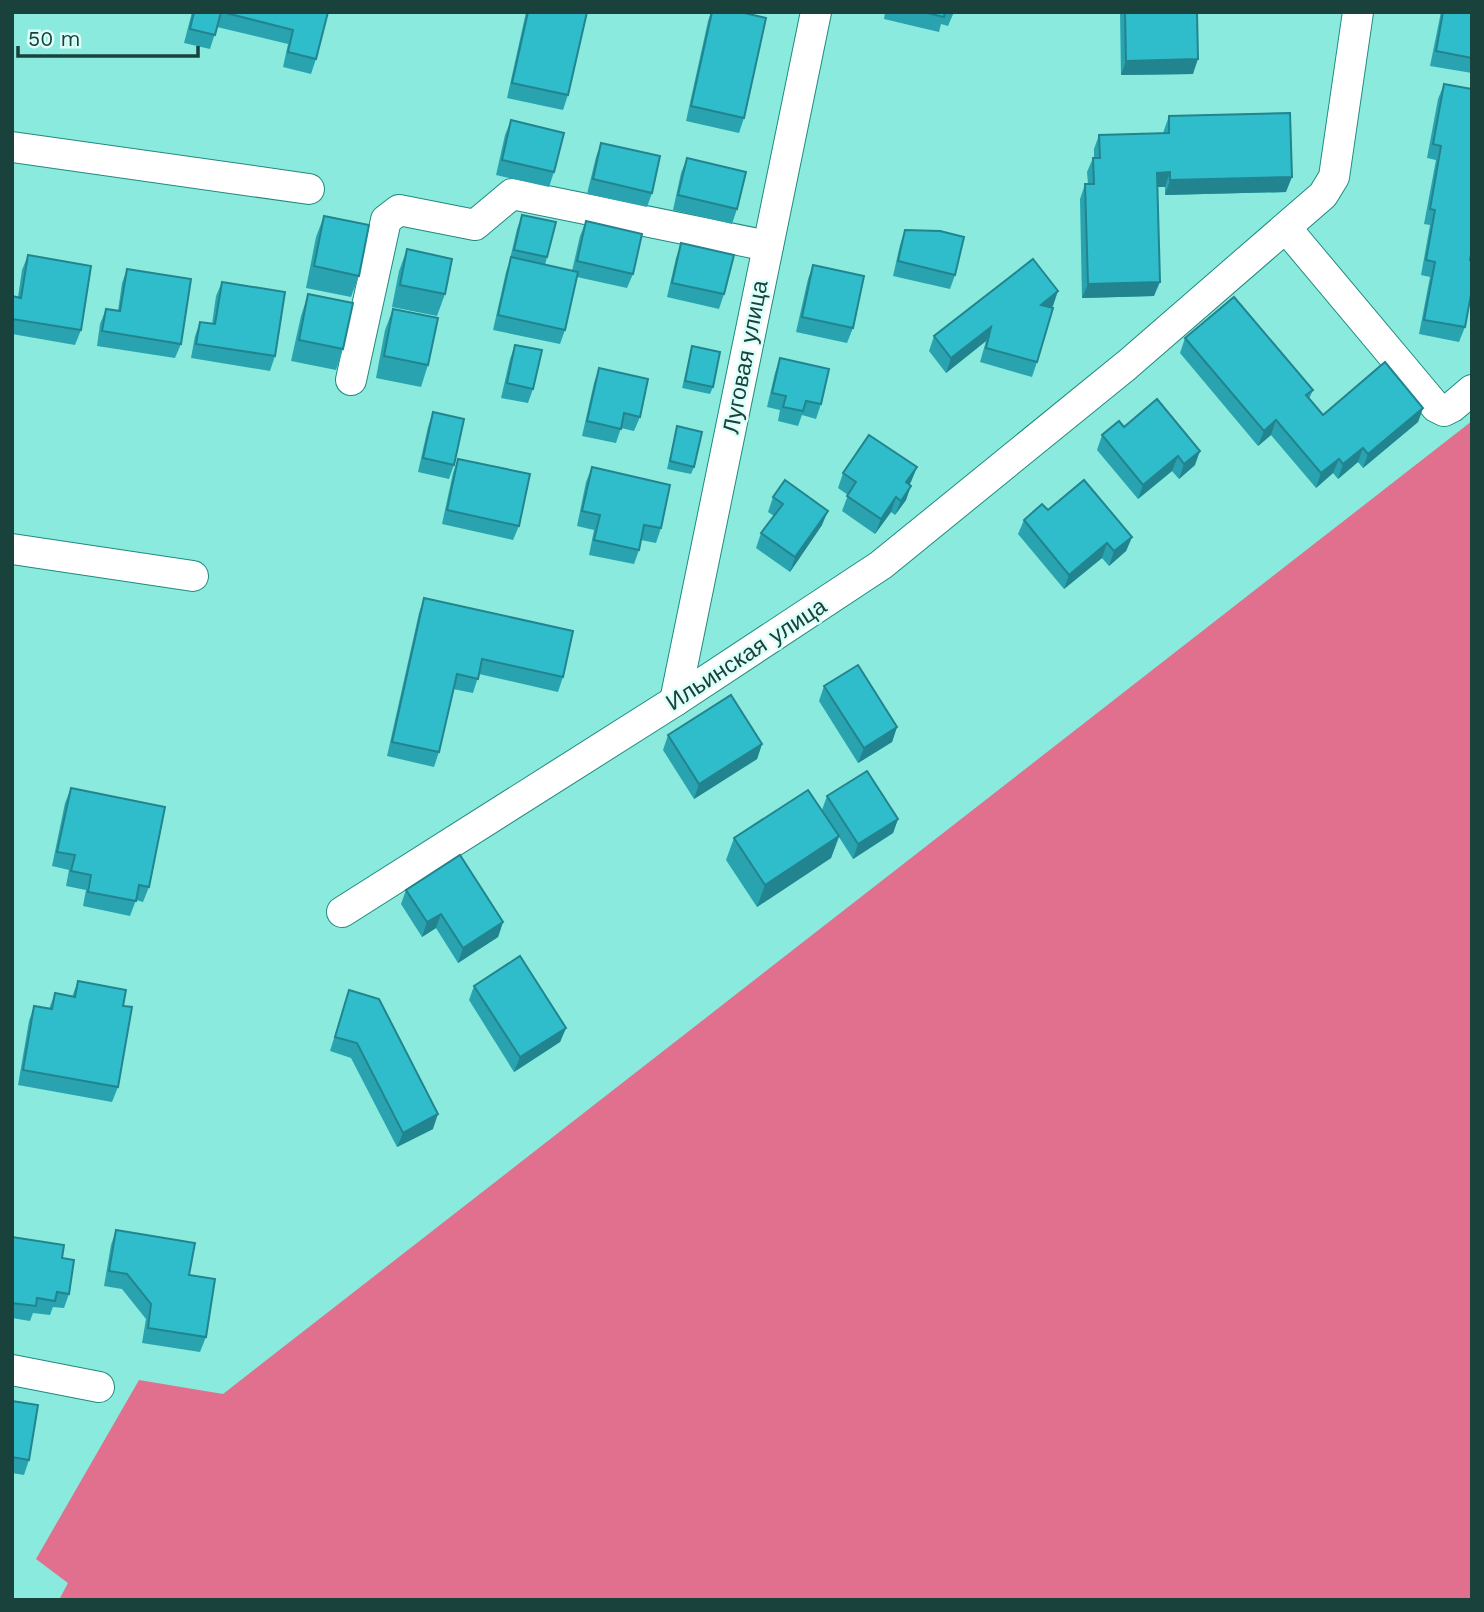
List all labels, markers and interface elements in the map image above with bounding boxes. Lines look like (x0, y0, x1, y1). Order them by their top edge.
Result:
scale bar (18, 14, 198, 58)
text: 50 m (28, 26, 80, 51)
street label: Луговая улица (717, 278, 774, 436)
street label: Ильинская улица (661, 592, 832, 716)

